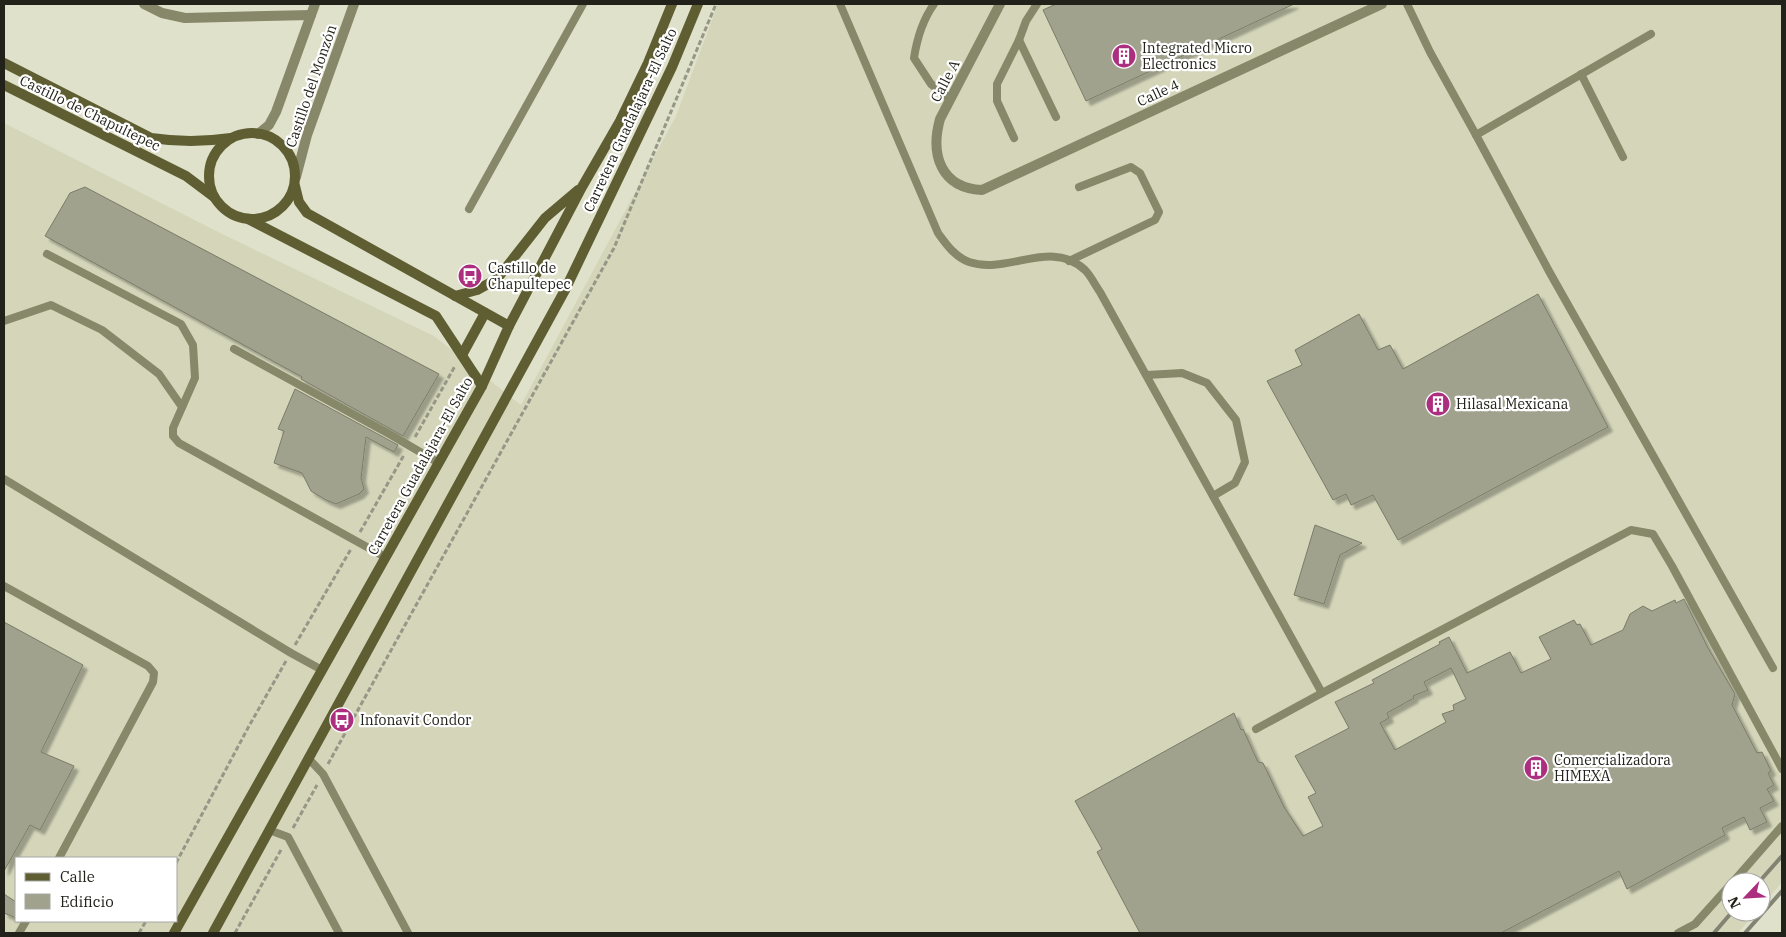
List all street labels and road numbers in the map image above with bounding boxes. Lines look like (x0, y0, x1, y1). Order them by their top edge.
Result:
street label: Castillo del Monzón (282, 22, 340, 150)
street label: Carretera Guadalajara-El Salto (579, 25, 681, 215)
street label: Calle A (926, 56, 964, 105)
street label: Castillo de Chapultepec (17, 71, 163, 155)
street label: Calle 4 (1134, 76, 1182, 110)
street label: Carretera Guadalajara-El Salto (363, 374, 477, 558)

